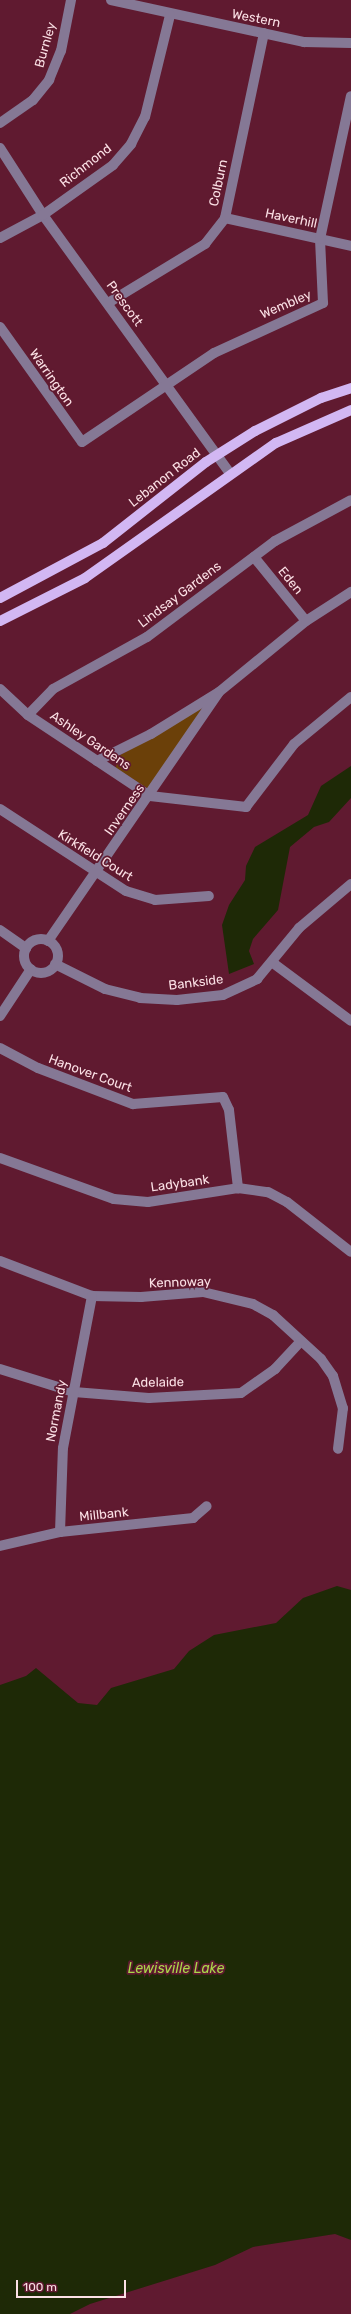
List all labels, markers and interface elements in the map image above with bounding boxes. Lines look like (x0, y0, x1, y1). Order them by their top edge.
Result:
street label: Western (230, 7, 282, 31)
street label: Burnley (32, 20, 60, 70)
street label: Richmond (57, 141, 115, 191)
street label: Colburn (206, 158, 232, 208)
street label: Haverhill (264, 206, 318, 232)
street label: Prescott (102, 278, 146, 330)
street label: Wembley (258, 287, 314, 323)
street label: Warrington (26, 346, 76, 410)
street label: Lebanon Road (126, 445, 204, 511)
street label: Lindsay Gardens (135, 559, 225, 631)
street label: Eden (274, 564, 306, 598)
street label: Ashley Gardens (47, 708, 133, 774)
street label: Inverness (102, 781, 148, 839)
street label: Kirkfield Court (55, 827, 135, 885)
street label: Bankside (168, 972, 224, 994)
street label: Hanover Court (46, 1052, 134, 1096)
street label: Ladybank (150, 1172, 210, 1196)
street label: Kennoway (149, 1274, 211, 1292)
street label: Adelaide (132, 1375, 184, 1391)
street label: Normandy (43, 1379, 71, 1443)
street label: Millbank (79, 1505, 129, 1525)
water label: Lewisville Lake (128, 1961, 224, 1977)
scale bar (18, 2272, 128, 2298)
text: 100 m (23, 2280, 57, 2294)

